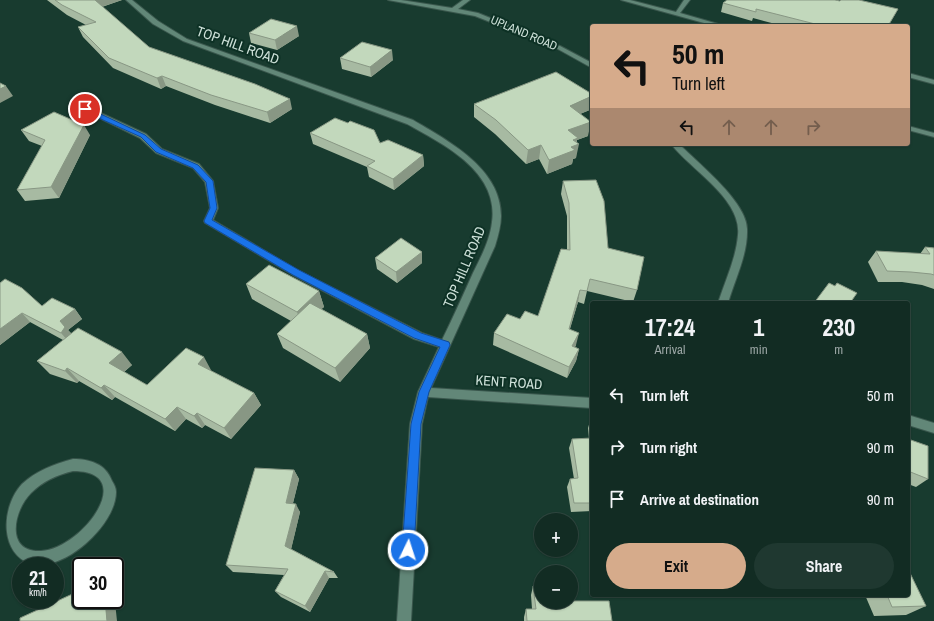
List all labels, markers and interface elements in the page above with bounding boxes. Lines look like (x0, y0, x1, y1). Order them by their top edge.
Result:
street label: UPLAND ROAD (488, 12, 560, 54)
street label: TOP HILL ROAD (194, 22, 282, 68)
text: 50 m (672, 35, 724, 73)
icon: left (606, 40, 658, 92)
text: Turn left (672, 71, 725, 96)
pin (68, 92, 102, 126)
icon: arrive (74, 98, 96, 120)
icon: left (676, 116, 698, 138)
icon: ahead (718, 116, 740, 138)
icon: ahead (760, 116, 782, 138)
icon: right (802, 116, 824, 138)
street label: TOP HILL ROAD (439, 224, 489, 310)
text: 17:24 (645, 311, 695, 343)
text: 1 (753, 311, 764, 343)
text: 230 (822, 311, 855, 343)
text: Arrival (655, 341, 685, 358)
text: min (750, 341, 768, 358)
text: m (834, 341, 843, 358)
street label: KENT ROAD (475, 371, 543, 393)
icon: left (606, 384, 628, 406)
text: Turn left (640, 385, 688, 406)
text: 50 m (867, 385, 894, 406)
icon: right (606, 436, 628, 458)
text: Turn right (640, 437, 697, 458)
text: 90 m (867, 437, 894, 458)
icon: arrive (606, 488, 628, 510)
text: Arrive at destination (640, 489, 759, 510)
text: 90 m (867, 489, 894, 510)
map controls (534, 513, 578, 609)
button: + (534, 513, 578, 557)
position arrow (387, 529, 429, 571)
button: Exit (606, 543, 746, 589)
button: Share (754, 543, 894, 589)
speed limit sign: 30 (72, 557, 124, 609)
text: 21 (29, 564, 47, 591)
button: − (534, 565, 578, 609)
text: km/h (29, 586, 47, 599)

